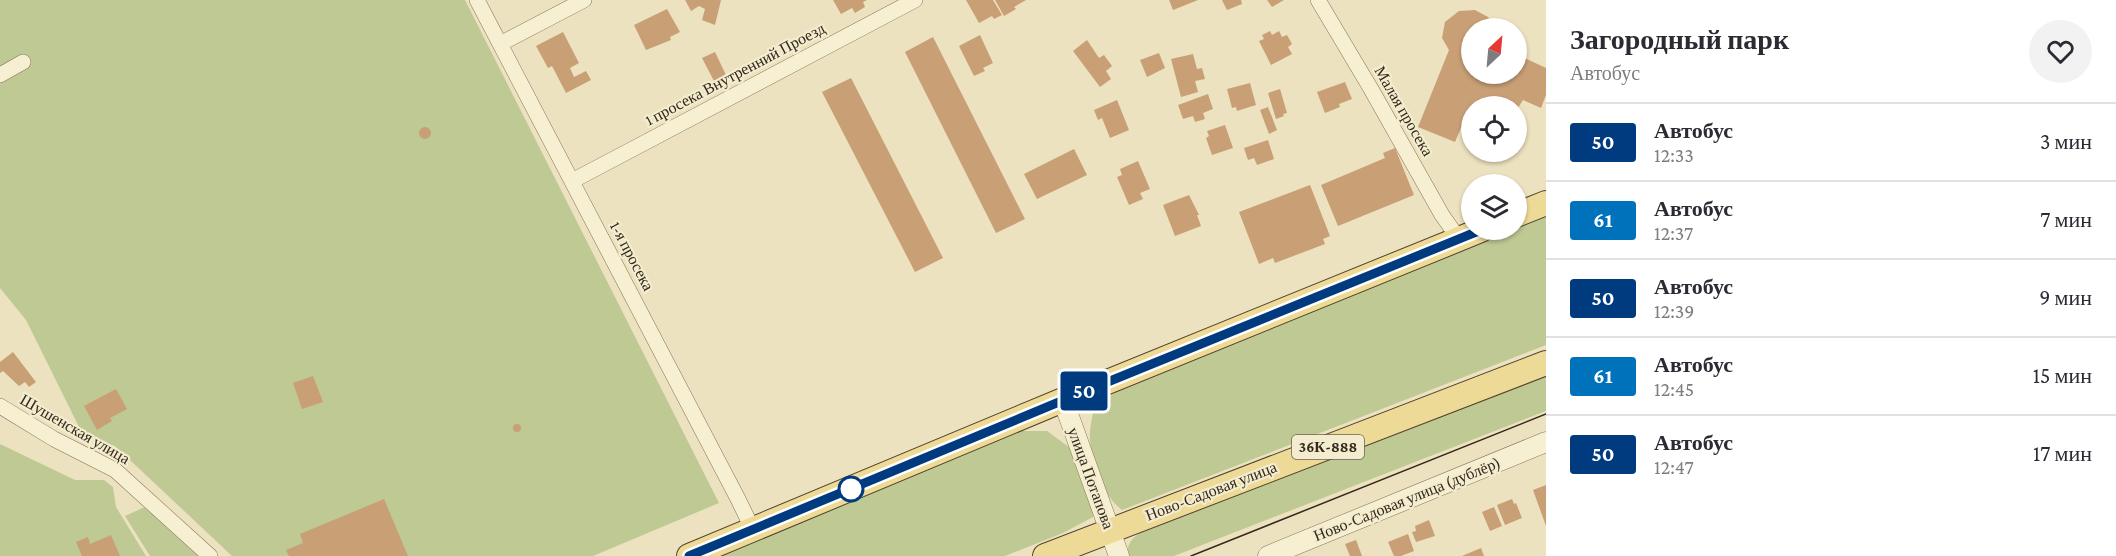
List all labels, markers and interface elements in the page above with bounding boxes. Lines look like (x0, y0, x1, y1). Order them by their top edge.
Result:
north arrow (1461, 18, 1527, 84)
map controls (1461, 18, 1527, 240)
street label: 1 просека Внутренний Проезд (642, 19, 828, 130)
button: heart (2029, 20, 2092, 83)
text: Загородный парк (1570, 24, 1789, 55)
text: Автобус (1570, 62, 1640, 84)
street label: Малая просека (1371, 63, 1437, 159)
button: locate (1461, 96, 1527, 162)
text: Автобус (1654, 118, 1733, 143)
text: 3 мин (2040, 129, 2092, 154)
text: 50 (1591, 130, 1615, 154)
text: 12:33 (1654, 144, 1694, 166)
button: layers (1461, 174, 1527, 240)
text: Автобус (1654, 196, 1733, 221)
text: 7 мин (2040, 207, 2092, 232)
text: 61 (1593, 208, 1613, 232)
street label: 1-я просека (606, 219, 657, 294)
text: 12:37 (1654, 222, 1693, 244)
text: Автобус (1654, 274, 1733, 299)
text: 9 мин (2039, 285, 2092, 310)
text: 50 (1591, 286, 1615, 310)
text: 12:39 (1654, 300, 1694, 322)
text: Автобус (1654, 352, 1733, 377)
text: 15 мин (2033, 363, 2092, 388)
text: 61 (1593, 364, 1613, 388)
line badge: 50 (1057, 372, 1111, 410)
text: 12:45 (1654, 378, 1694, 400)
text: 50 (1072, 379, 1096, 403)
street label: Шушенская улица (17, 391, 133, 468)
street label: улица Потапова (1064, 425, 1117, 531)
text: Автобус (1654, 430, 1733, 455)
road number: 36К-888 (1292, 435, 1364, 459)
text: 17 мин (2033, 441, 2092, 466)
text: 50 (1591, 442, 1615, 466)
street label: Ново-Садовая улица (дублёр) (1311, 454, 1503, 545)
text: 12:47 (1654, 456, 1694, 478)
street label: Ново-Садовая улица (1143, 458, 1279, 525)
unlabelled marker (838, 476, 864, 502)

